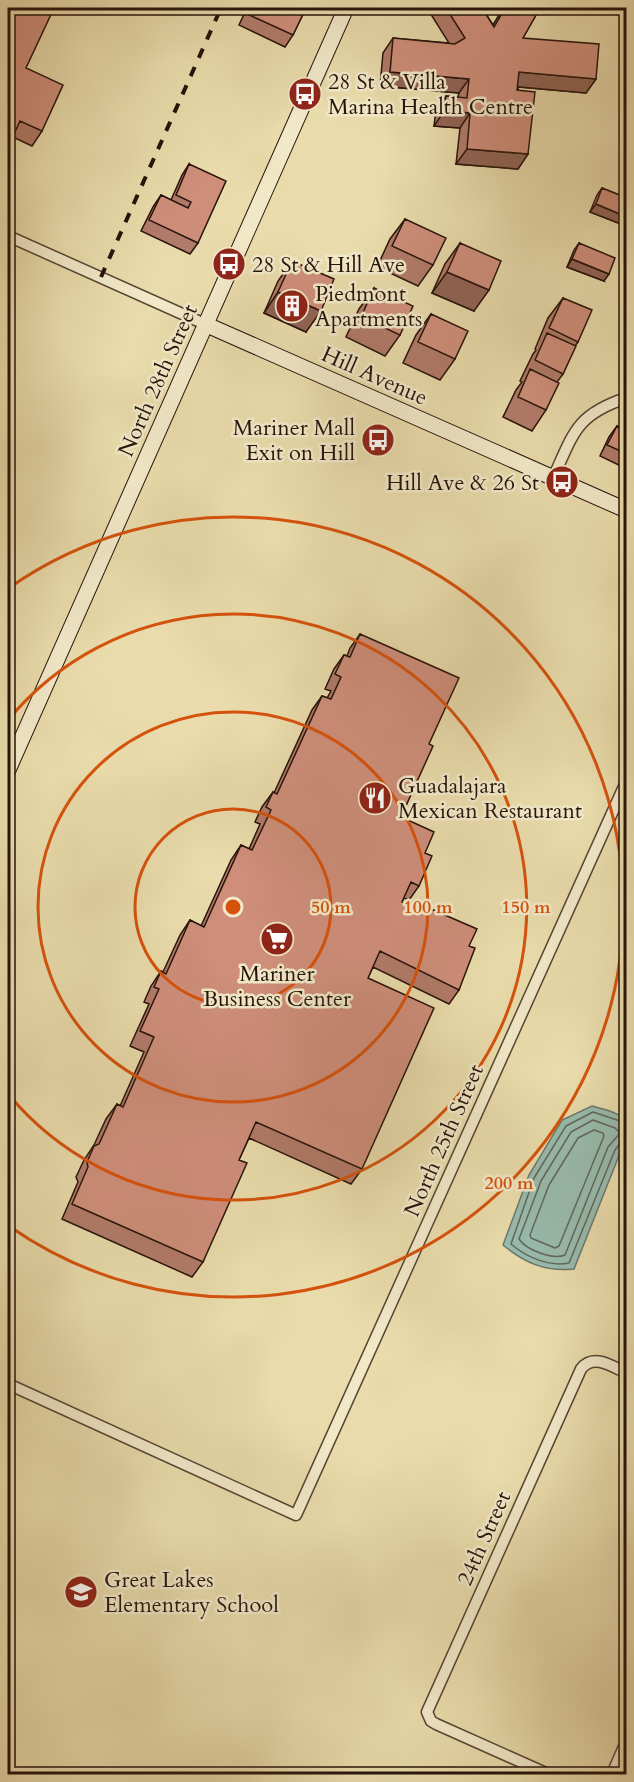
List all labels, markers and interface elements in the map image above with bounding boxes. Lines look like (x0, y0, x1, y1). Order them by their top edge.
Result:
place label: 28 St & Villa Marina Health Centre (328, 67, 533, 122)
bus stop icon: 28 St & Villa Marina Health Centre (287, 76, 323, 112)
bus stop icon: 28 St & Hill Ave (211, 246, 247, 282)
place label: 28 St & Hill Ave (252, 250, 405, 280)
place label: Piedmont Apartments (315, 279, 422, 334)
building icon: Piedmont Apartments (274, 288, 310, 324)
street label: North 28th Street (111, 299, 205, 461)
street label: Hill Avenue (317, 339, 432, 413)
place label: Mariner Mall Exit on Hill (233, 413, 355, 468)
bus stop icon: Mariner Mall Exit on Hill (360, 422, 396, 458)
bus stop icon: Hill Ave & 26 St (544, 464, 580, 500)
place label: Hill Ave & 26 St (386, 468, 539, 498)
place label: Guadalajara Mexican Restaurant (398, 771, 582, 826)
restaurant icon: Guadalajara Mexican Restaurant (357, 780, 393, 816)
text: 50 m (311, 895, 351, 920)
text: 100 m (403, 895, 453, 920)
text: 150 m (501, 895, 551, 920)
centre of rings (223, 897, 243, 917)
supermarket icon: Mariner Business Center (259, 921, 295, 957)
place label: Mariner Business Center (203, 959, 352, 1014)
street label: North 25th Street (397, 1059, 491, 1221)
text: 200 m (484, 1171, 534, 1196)
street label: 24th Street (450, 1486, 518, 1590)
place label: Great Lakes Elementary School (104, 1565, 279, 1620)
school or university icon: Great Lakes Elementary School (63, 1574, 99, 1610)

